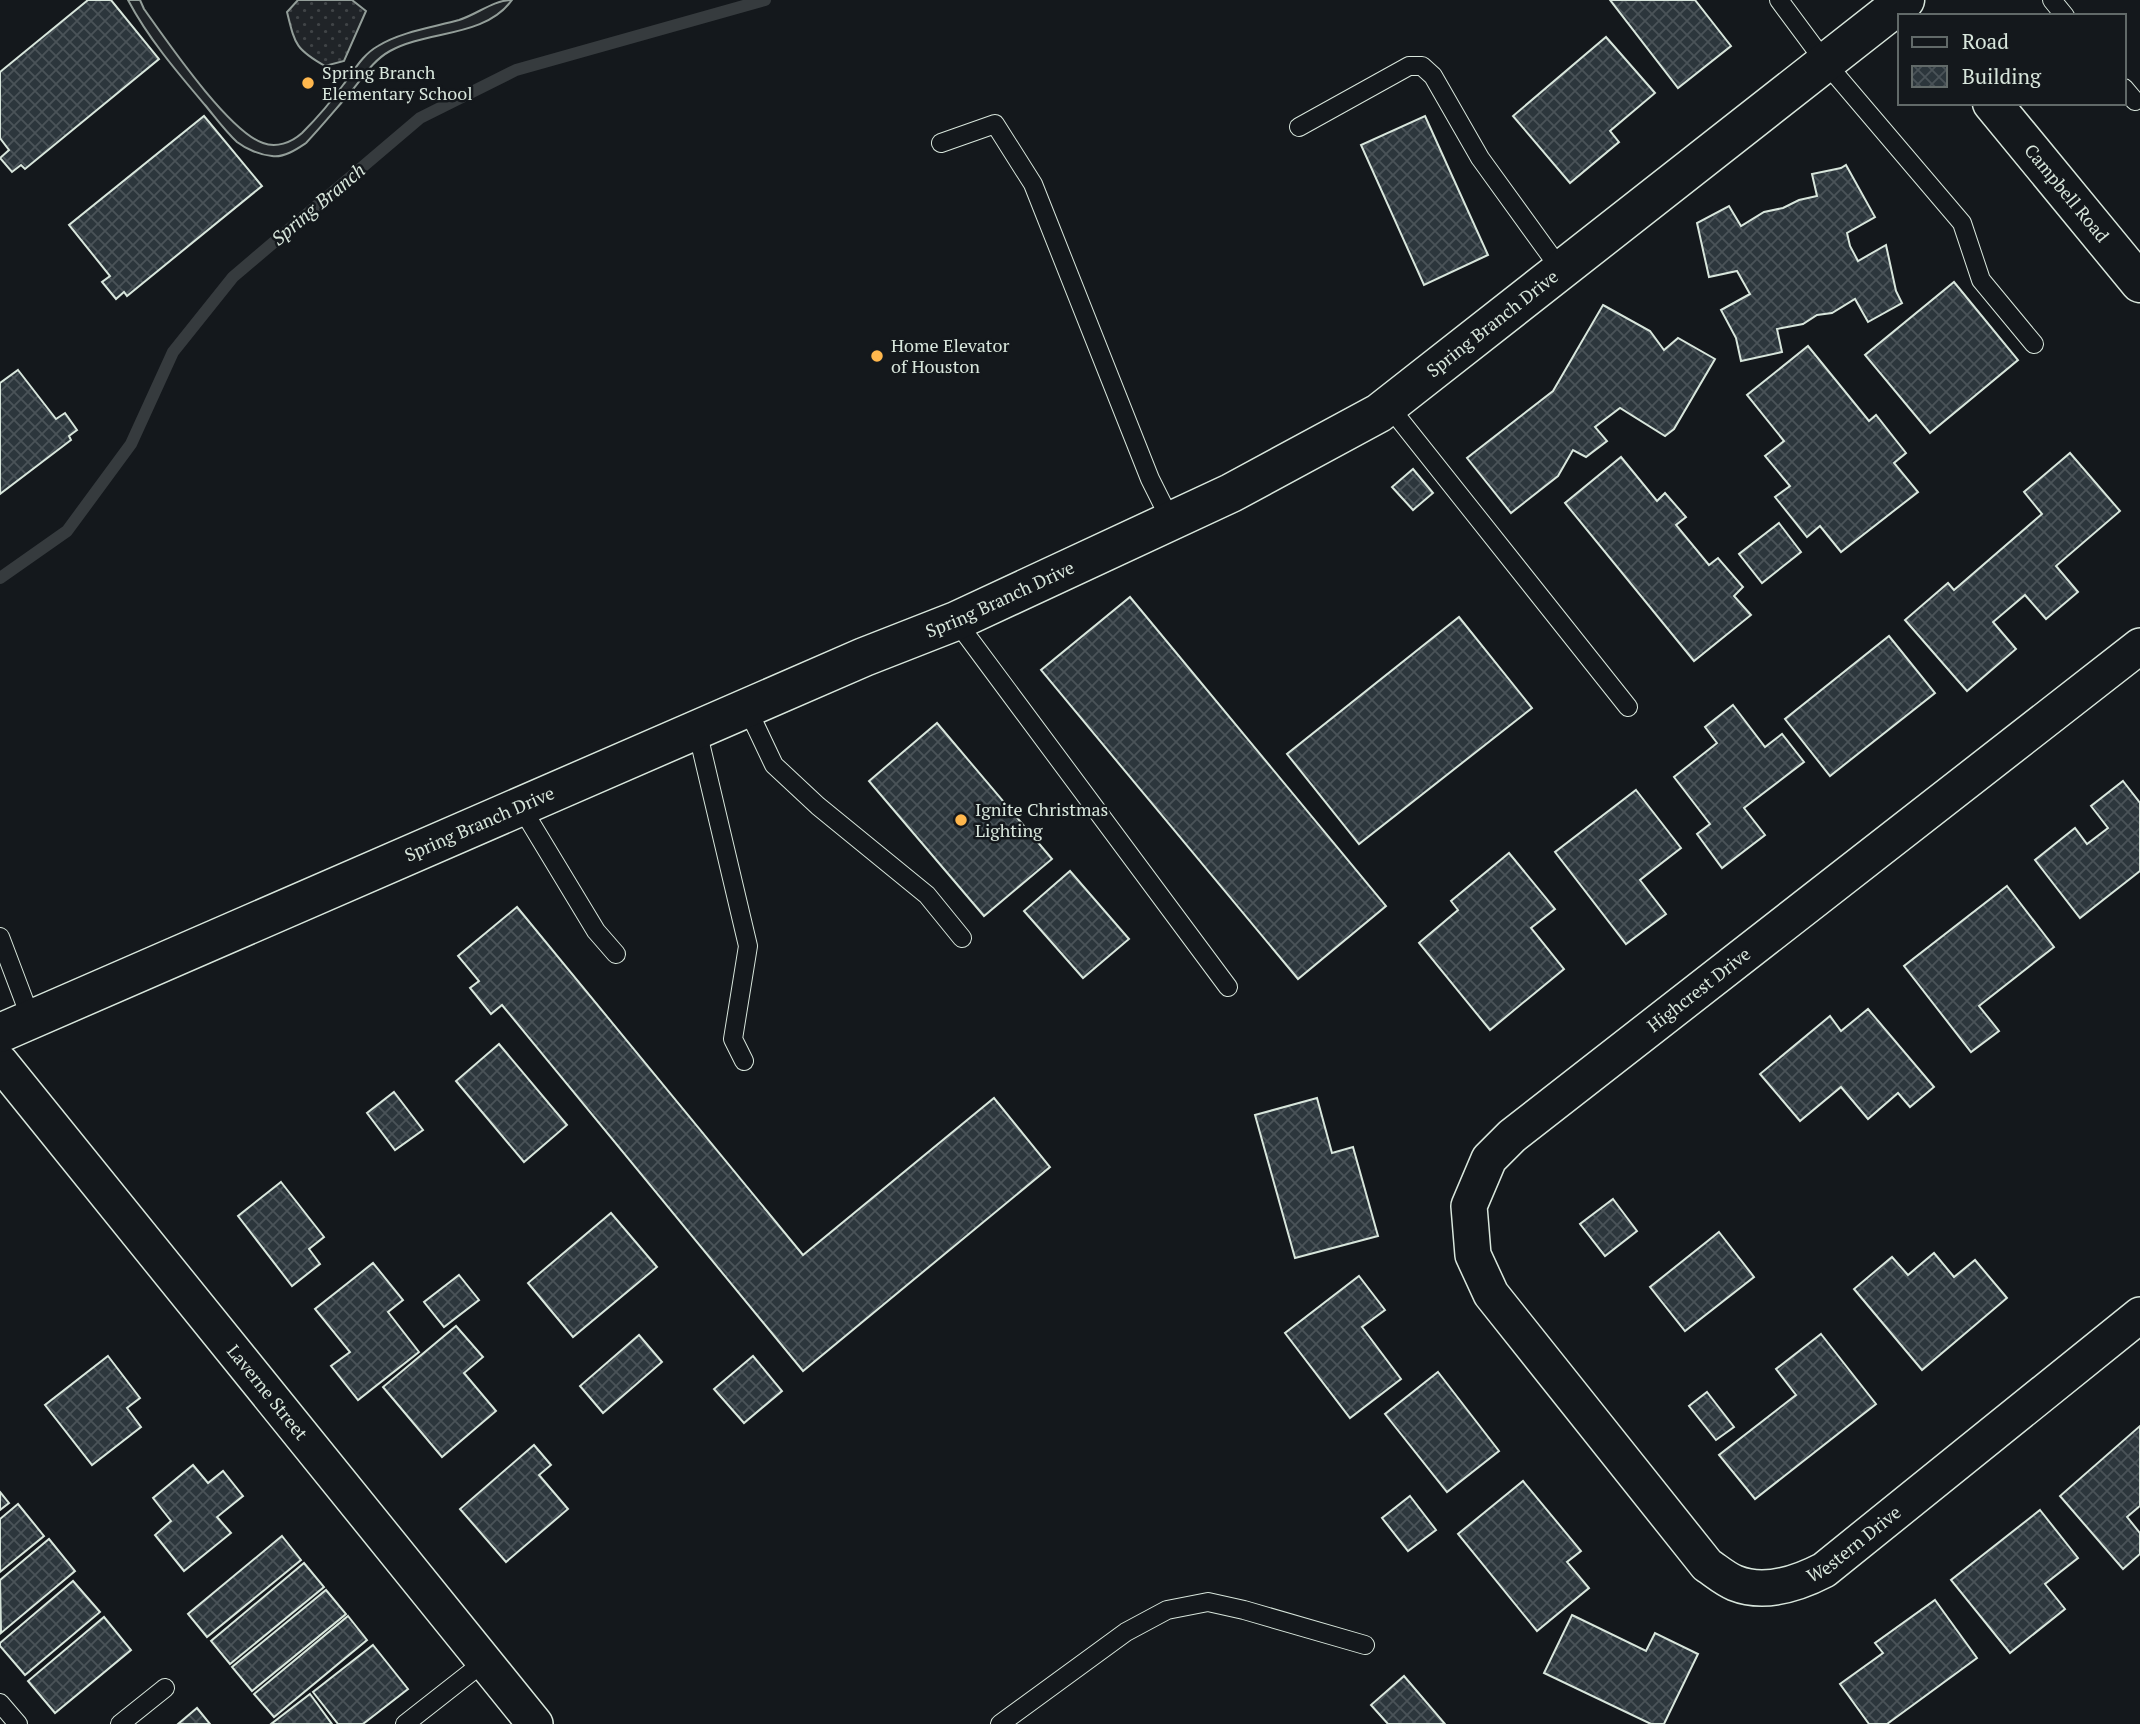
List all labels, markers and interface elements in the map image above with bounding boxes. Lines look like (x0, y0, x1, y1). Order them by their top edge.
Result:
legend (1898, 14, 2126, 105)
text: Road (1962, 27, 2009, 55)
place label: Spring Branch Elementary School (322, 60, 473, 105)
text: Building (1962, 62, 2042, 90)
marker: Spring Branch Elementary School (300, 75, 316, 91)
street label: Campbell Road (2019, 138, 2115, 247)
water label: Spring Branch (266, 157, 370, 250)
street label: Spring Branch Drive (1421, 264, 1563, 382)
place label: Home Elevator of Houston (891, 333, 1009, 378)
marker: Home Elevator of Houston (869, 348, 885, 364)
street label: Spring Branch Drive (922, 555, 1078, 643)
street label: Spring Branch Drive (401, 780, 558, 866)
place label: Ignite Christmas Lighting (975, 797, 1108, 842)
marker: Ignite Christmas Lighting (953, 812, 969, 828)
street label: Highcrest Drive (1642, 941, 1755, 1037)
street label: Laverne Street (222, 1339, 314, 1445)
street label: Western Drive (1803, 1500, 1905, 1588)

